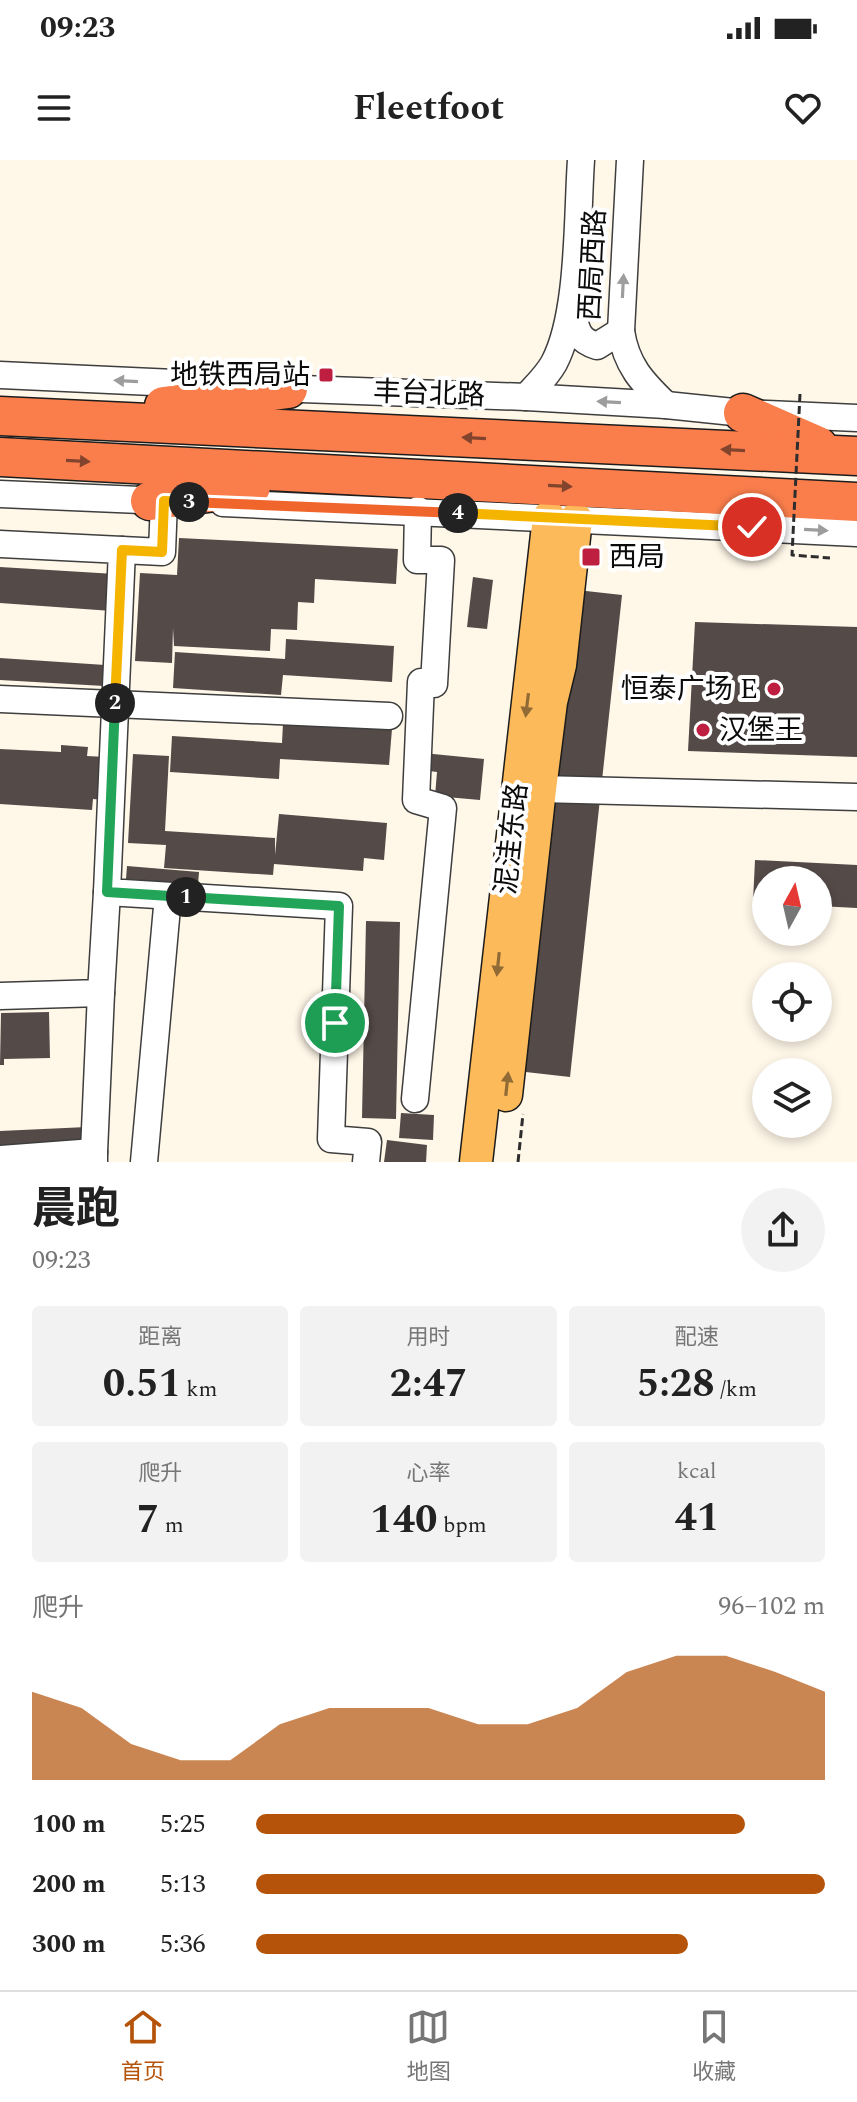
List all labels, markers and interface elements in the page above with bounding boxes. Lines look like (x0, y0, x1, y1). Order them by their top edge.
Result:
text: 09:23 (40, 5, 115, 51)
text: Fleetfoot (353, 81, 504, 136)
icon: menu (32, 86, 76, 130)
icon: heart (781, 86, 825, 130)
street label: 西局西路 (569, 208, 617, 322)
one-way arrow (617, 273, 630, 299)
place label: 地铁西局站 (170, 354, 310, 397)
marker: 地铁西局站 (317, 366, 335, 384)
street label: 丰台北路 (372, 371, 486, 417)
one-way arrow (113, 374, 138, 387)
one-way arrow (596, 395, 621, 408)
one-way arrow (461, 431, 486, 444)
one-way arrow (720, 444, 745, 457)
one-way arrow (66, 454, 91, 467)
one-way arrow (548, 480, 573, 493)
pin: 3 (169, 482, 209, 522)
text: 3 (183, 485, 195, 518)
pin: 4 (438, 493, 478, 533)
pin (718, 493, 786, 561)
text: 4 (452, 496, 464, 529)
icon: check (730, 505, 774, 549)
one-way arrow (803, 524, 829, 537)
place label: 西局 (609, 536, 665, 579)
marker: 西局 (580, 546, 602, 568)
place label: 恒泰广场 E (621, 668, 758, 711)
marker: 恒泰广场 E (765, 680, 783, 698)
pin: 2 (95, 683, 135, 723)
text: 2 (109, 686, 121, 719)
one-way arrow (520, 693, 533, 718)
place label: 汉堡王 (719, 709, 803, 752)
marker: 汉堡王 (694, 721, 712, 739)
street label: 泥洼东路 (485, 781, 539, 897)
north arrow (752, 866, 832, 946)
map controls (752, 866, 832, 1138)
pin: 1 (166, 877, 206, 917)
text: 1 (180, 880, 192, 913)
one-way arrow (492, 952, 505, 977)
button: locate (752, 962, 832, 1042)
pin (301, 989, 369, 1057)
icon: arrive (313, 1001, 357, 1045)
button: layers (752, 1058, 832, 1138)
one-way arrow (501, 1072, 514, 1097)
text: 晨跑 (32, 1176, 120, 1243)
button: share (741, 1188, 825, 1272)
text: 09:23 (32, 1240, 91, 1280)
text: 距离 (138, 1321, 182, 1354)
text: 用时 (406, 1321, 451, 1354)
text: 配速 (675, 1321, 719, 1354)
text: 0.51 (103, 1354, 181, 1415)
text: 2:47 (389, 1354, 468, 1415)
text: 5:28 (637, 1354, 715, 1415)
text: km (181, 1373, 218, 1406)
text: /km (715, 1373, 757, 1406)
text: kcal (677, 1455, 717, 1488)
text: 爬升 (138, 1457, 182, 1490)
text: 心率 (406, 1457, 451, 1490)
text: 41 (674, 1488, 719, 1549)
text: 7 (137, 1490, 159, 1551)
text: 140 (370, 1490, 438, 1551)
text: m (159, 1509, 184, 1542)
text: bpm (438, 1509, 487, 1542)
text: 96–102 m (718, 1586, 825, 1626)
text: 爬升 (32, 1588, 84, 1628)
text: 100 m (32, 1804, 106, 1844)
text: 5:25 (160, 1804, 206, 1844)
text: 200 m (32, 1864, 106, 1904)
text: 5:13 (160, 1864, 206, 1904)
text: 300 m (32, 1924, 106, 1964)
text: 5:36 (160, 1924, 206, 1964)
tab: 首页 (121, 2005, 165, 2089)
tab: 地图 (406, 2005, 450, 2089)
tab: 收藏 (692, 2005, 736, 2089)

